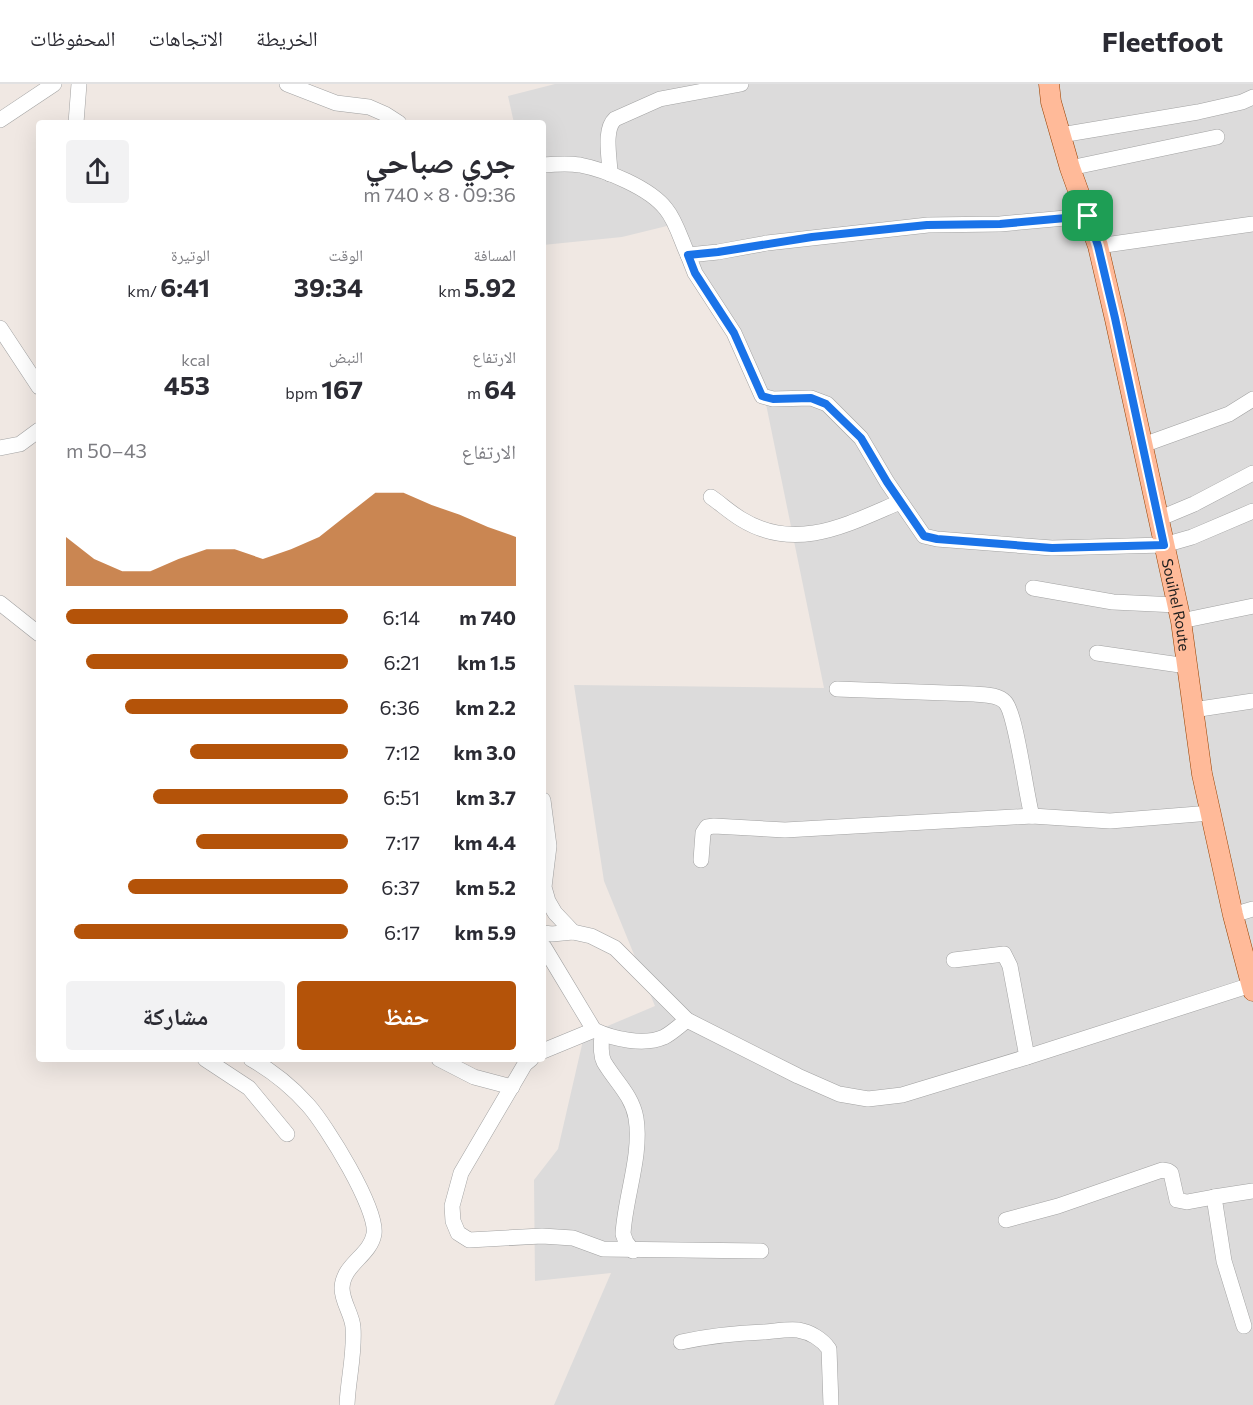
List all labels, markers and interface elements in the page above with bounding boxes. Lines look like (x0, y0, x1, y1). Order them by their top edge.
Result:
text: Fleetfoot (1102, 24, 1223, 58)
text: المحفوظات (30, 25, 115, 50)
text: الاتجاهات (148, 25, 223, 50)
text: الخريطة (256, 25, 318, 50)
text: جري صباحي (365, 139, 516, 180)
button: share (66, 140, 129, 203)
text: 09:36 · 8 × 740 m (363, 182, 516, 206)
pin (1062, 190, 1113, 241)
icon: arrive (1071, 199, 1104, 232)
text: الوتيرة (171, 245, 210, 264)
text: الوقت (329, 245, 363, 264)
text: المسافة (474, 245, 516, 264)
text: 6:41 (160, 271, 210, 302)
text: 39:34 (294, 271, 363, 302)
text: 5.92 (464, 271, 516, 302)
text: /km (127, 281, 160, 300)
text: km (438, 281, 464, 300)
text: النبض (329, 347, 363, 366)
text: الارتفاع (472, 347, 516, 366)
text: kcal (181, 350, 210, 369)
text: 453 (164, 369, 210, 400)
text: 167 (321, 373, 363, 404)
text: 64 (484, 373, 516, 404)
text: bpm (285, 383, 321, 402)
text: m (467, 383, 484, 402)
text: 43–50 m (66, 438, 147, 462)
text: الارتفاع (461, 439, 516, 463)
street label: Souihel Route (1159, 557, 1194, 652)
text: 6:14 (383, 605, 420, 629)
text: 740 m (459, 605, 516, 629)
text: 6:21 (384, 650, 420, 674)
text: 1.5 km (457, 650, 516, 674)
text: 6:36 (380, 695, 420, 719)
text: 2.2 km (455, 695, 516, 719)
text: 7:12 (385, 740, 420, 764)
text: 3.0 km (454, 740, 516, 764)
text: 6:51 (383, 785, 420, 809)
text: 3.7 km (456, 785, 516, 809)
text: 7:17 (386, 830, 420, 854)
text: 4.4 km (454, 830, 516, 854)
text: 6:37 (381, 875, 420, 899)
text: 5.2 km (455, 875, 516, 899)
text: 6:17 (384, 920, 420, 944)
text: 5.9 km (454, 920, 516, 944)
button: مشاركة (66, 981, 285, 1050)
button: حفظ (297, 981, 516, 1050)

